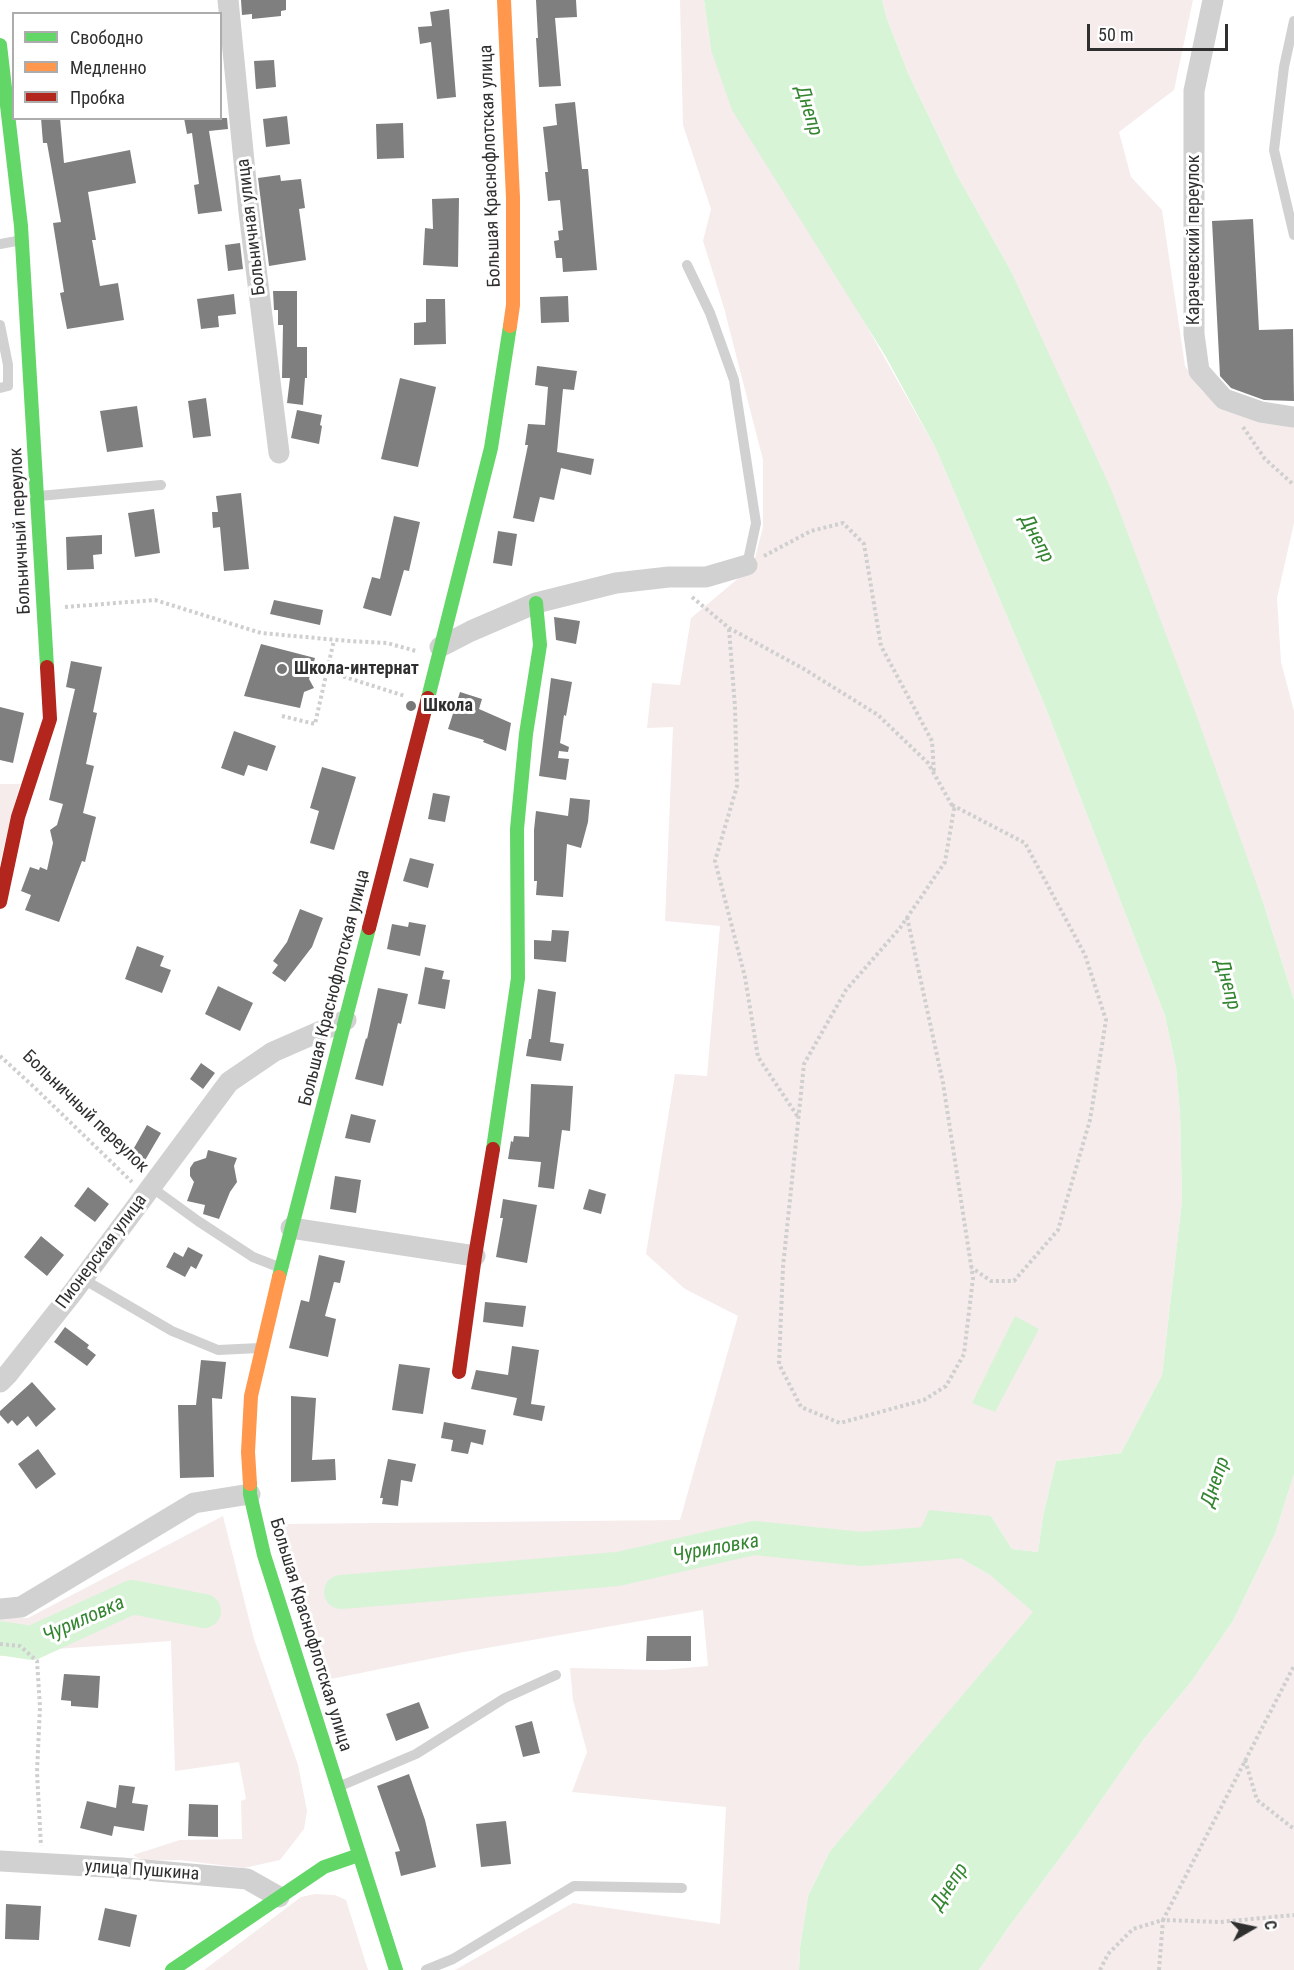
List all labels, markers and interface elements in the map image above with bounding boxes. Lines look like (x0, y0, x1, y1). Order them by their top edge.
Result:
legend (12, 12, 222, 120)
scale bar (1090, 12, 1231, 50)
text: 50 m (1098, 24, 1133, 45)
text: Свободно (70, 27, 143, 48)
street label: Большая Краснофлотская улица (476, 44, 506, 288)
text: Медленно (70, 57, 147, 78)
water label: Днепр (789, 83, 827, 139)
text: Пробка (70, 87, 125, 108)
street label: Карачевский переулок (1183, 155, 1205, 325)
street label: Больничная улица (233, 157, 271, 297)
street label: Больничный переулок (6, 447, 36, 615)
water label: Днепр (1013, 511, 1059, 567)
place label: Школа-интернат (294, 658, 419, 680)
marker: Школа-интернат (275, 662, 289, 676)
place label: Школа (423, 695, 473, 717)
marker: Школа (404, 699, 418, 713)
street label: Большая Краснофлотская улица (295, 868, 375, 1108)
water label: Днепр (1209, 957, 1245, 1013)
street label: Больничный переулок (17, 1046, 153, 1178)
street label: Пионерская улица (52, 1190, 152, 1314)
water label: Днепр (1196, 1454, 1236, 1510)
street label: Большая Краснофлотская улица (264, 1516, 356, 1754)
water label: Чуриловка (671, 1530, 761, 1568)
water label: Чуриловка (39, 1591, 129, 1649)
street label: улица Пушкина (84, 1856, 200, 1886)
water label: Днепр (926, 1859, 974, 1915)
north arrow (1222, 1898, 1282, 1958)
text: С (1260, 1919, 1280, 1931)

